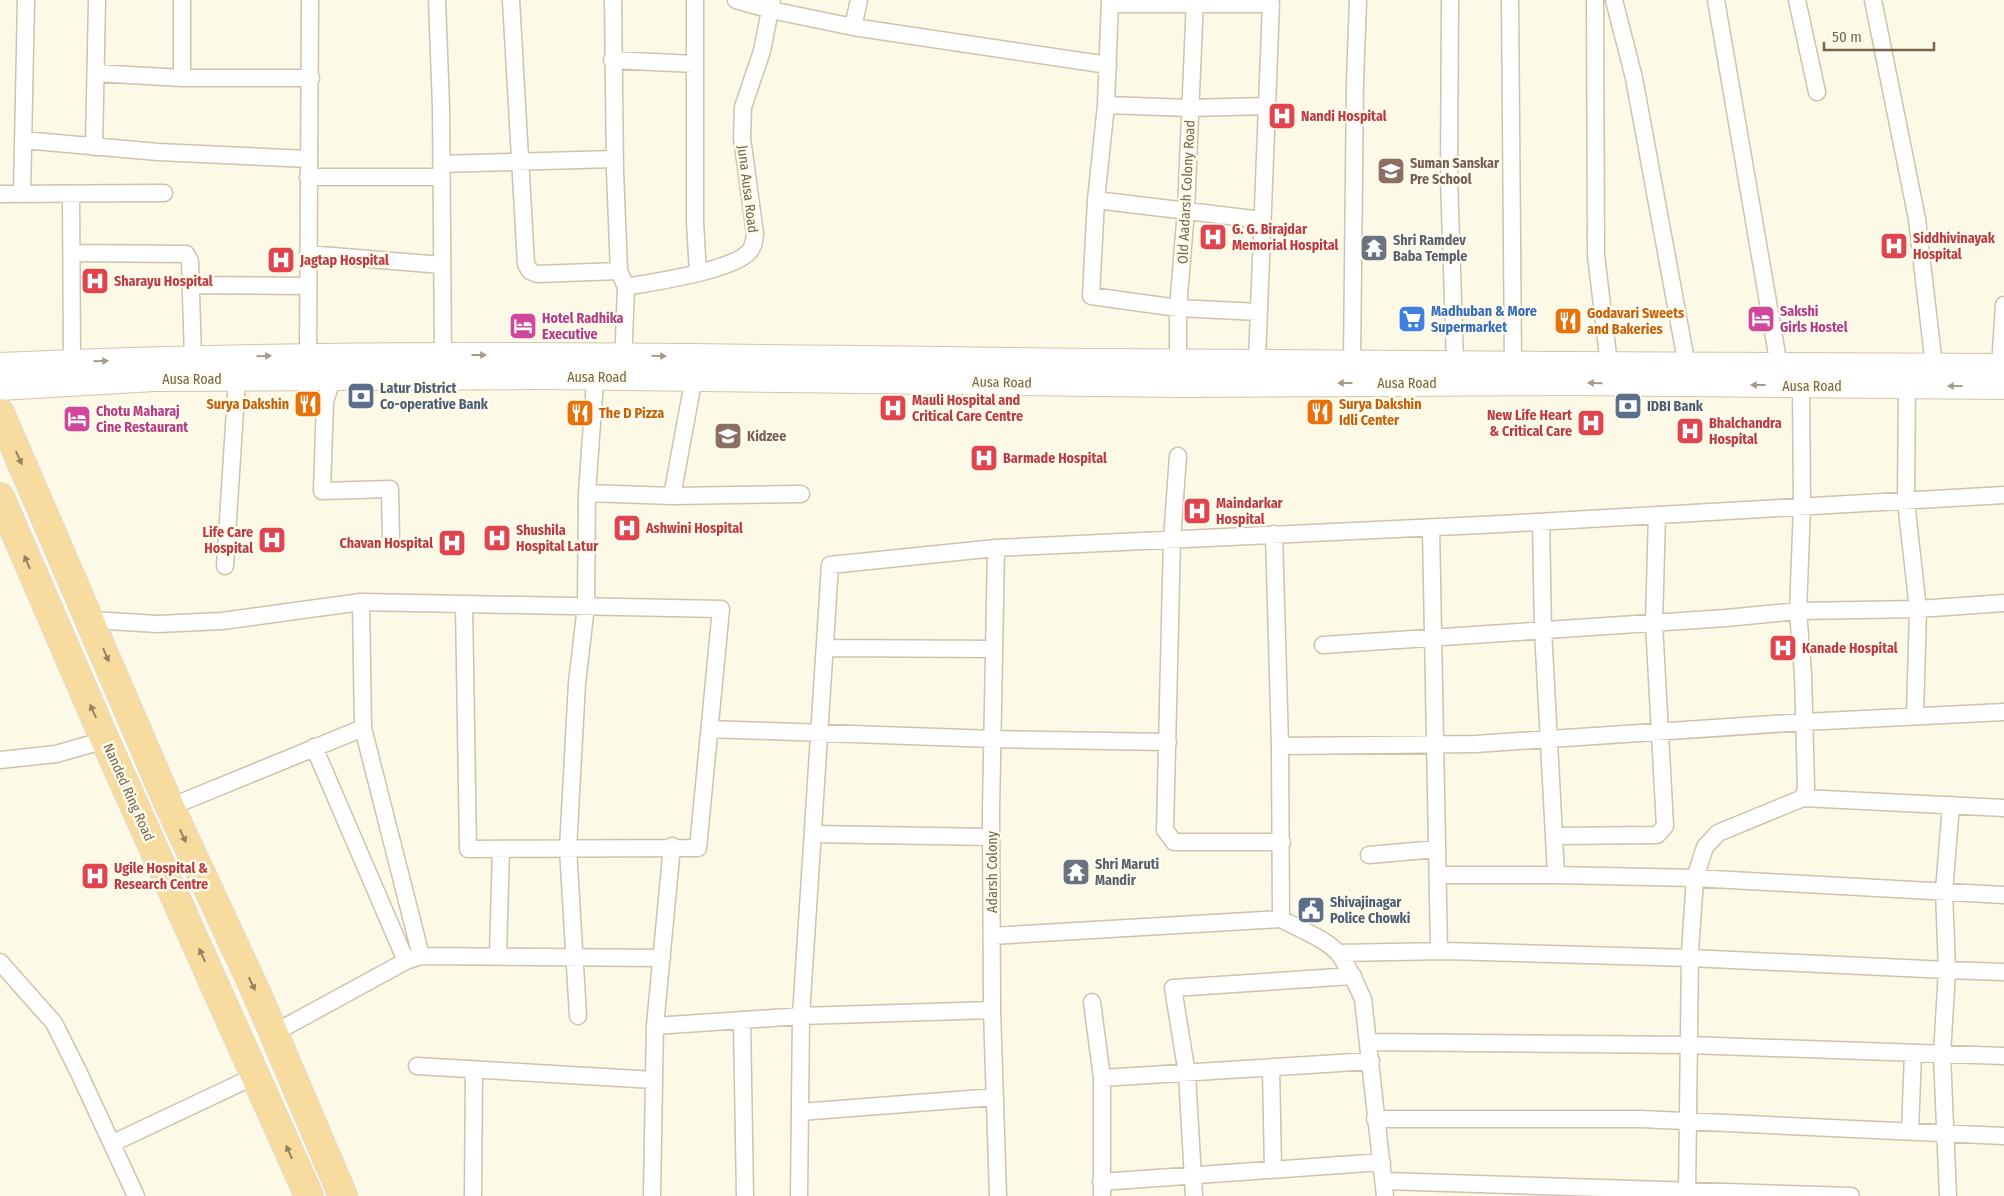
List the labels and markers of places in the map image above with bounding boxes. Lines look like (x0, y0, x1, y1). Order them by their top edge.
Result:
hospital icon: Nandi Hospital (1267, 101, 1297, 131)
place label: Nandi Hospital (1301, 108, 1387, 125)
place label: Suman Sanskar Pre School (1410, 155, 1500, 188)
school or university icon: Suman Sanskar Pre School (1376, 156, 1406, 186)
place label: G. G. Birajdar Memorial Hospital (1232, 221, 1339, 254)
hospital icon: G. G. Birajdar Memorial Hospital (1198, 222, 1228, 252)
place label: Siddhivinayak Hospital (1913, 230, 1996, 263)
hospital icon: Siddhivinayak Hospital (1879, 231, 1909, 261)
place label: Shri Ramdev Baba Temple (1393, 232, 1467, 265)
temple icon: Shri Ramdev Baba Temple (1359, 233, 1389, 263)
hospital icon: Jagtap Hospital (266, 245, 296, 275)
place label: Jagtap Hospital (299, 252, 389, 269)
hospital icon: Sharayu Hospital (80, 266, 110, 296)
place label: Sharayu Hospital (114, 273, 213, 290)
place label: Madhuban & More Supermarket (1431, 303, 1537, 336)
place label: Sakshi Girls Hostel (1780, 303, 1848, 336)
supermarket icon: Madhuban & More Supermarket (1397, 304, 1427, 334)
hotel icon: Sakshi Girls Hostel (1746, 304, 1776, 334)
place label: Godavari Sweets and Bakeries (1587, 305, 1684, 338)
restaurant icon: Godavari Sweets and Bakeries (1553, 306, 1583, 336)
place label: Hotel Radhika Executive (542, 310, 624, 343)
hotel icon: Hotel Radhika Executive (508, 311, 538, 341)
place label: Latur District Co-operative Bank (380, 380, 489, 413)
bank icon: Latur District Co-operative Bank (346, 381, 376, 411)
restaurant icon: Surya Dakshin (293, 389, 323, 419)
bank icon: IDBI Bank (1613, 391, 1643, 421)
place label: Mauli Hospital and Critical Care Centre (912, 392, 1023, 425)
hospital icon: Mauli Hospital and Critical Care Centre (878, 393, 908, 423)
place label: Surya Dakshin (206, 396, 289, 413)
place label: Surya Dakshin Idli Center (1339, 396, 1422, 429)
restaurant icon: Surya Dakshin Idli Center (1305, 397, 1335, 427)
restaurant icon: The D Pizza (565, 398, 595, 428)
place label: IDBI Bank (1647, 398, 1704, 415)
place label: Chotu Maharaj Cine Restaurant (96, 403, 189, 436)
hotel icon: Chotu Maharaj Cine Restaurant (62, 404, 92, 434)
place label: The D Pizza (599, 405, 664, 422)
place label: New Life Heart & Critical Care (1487, 407, 1573, 440)
hospital icon: New Life Heart & Critical Care (1576, 408, 1606, 438)
place label: Bhalchandra Hospital (1709, 415, 1782, 448)
hospital icon: Bhalchandra Hospital (1675, 416, 1705, 446)
school or university icon: Kidzee (713, 421, 743, 451)
place label: Kidzee (747, 428, 786, 445)
hospital icon: Barmade Hospital (969, 443, 999, 473)
place label: Barmade Hospital (1003, 450, 1107, 467)
place label: Maindarkar Hospital (1216, 495, 1284, 528)
hospital icon: Maindarkar Hospital (1182, 496, 1212, 526)
hospital icon: Ashwini Hospital (612, 513, 642, 543)
place label: Ashwini Hospital (645, 520, 743, 537)
place label: Shushila Hospital Latur (516, 522, 599, 555)
hospital icon: Shushila Hospital Latur (482, 523, 512, 553)
place label: Life Care Hospital (202, 524, 253, 557)
hospital icon: Life Care Hospital (257, 525, 287, 555)
hospital icon: Chavan Hospital (437, 528, 467, 558)
place label: Chavan Hospital (340, 535, 433, 552)
hospital icon: Kanade Hospital (1768, 633, 1798, 663)
place label: Kanade Hospital (1802, 640, 1898, 657)
place label: Shri Maruti Mandir (1095, 856, 1160, 889)
temple icon: Shri Maruti Mandir (1061, 857, 1091, 887)
place label: Ugile Hospital & Research Centre (114, 860, 208, 893)
hospital icon: Ugile Hospital & Research Centre (80, 861, 110, 891)
place label: Shivajinagar Police Chowki (1330, 894, 1411, 927)
public building icon: Shivajinagar Police Chowki (1296, 895, 1326, 925)

